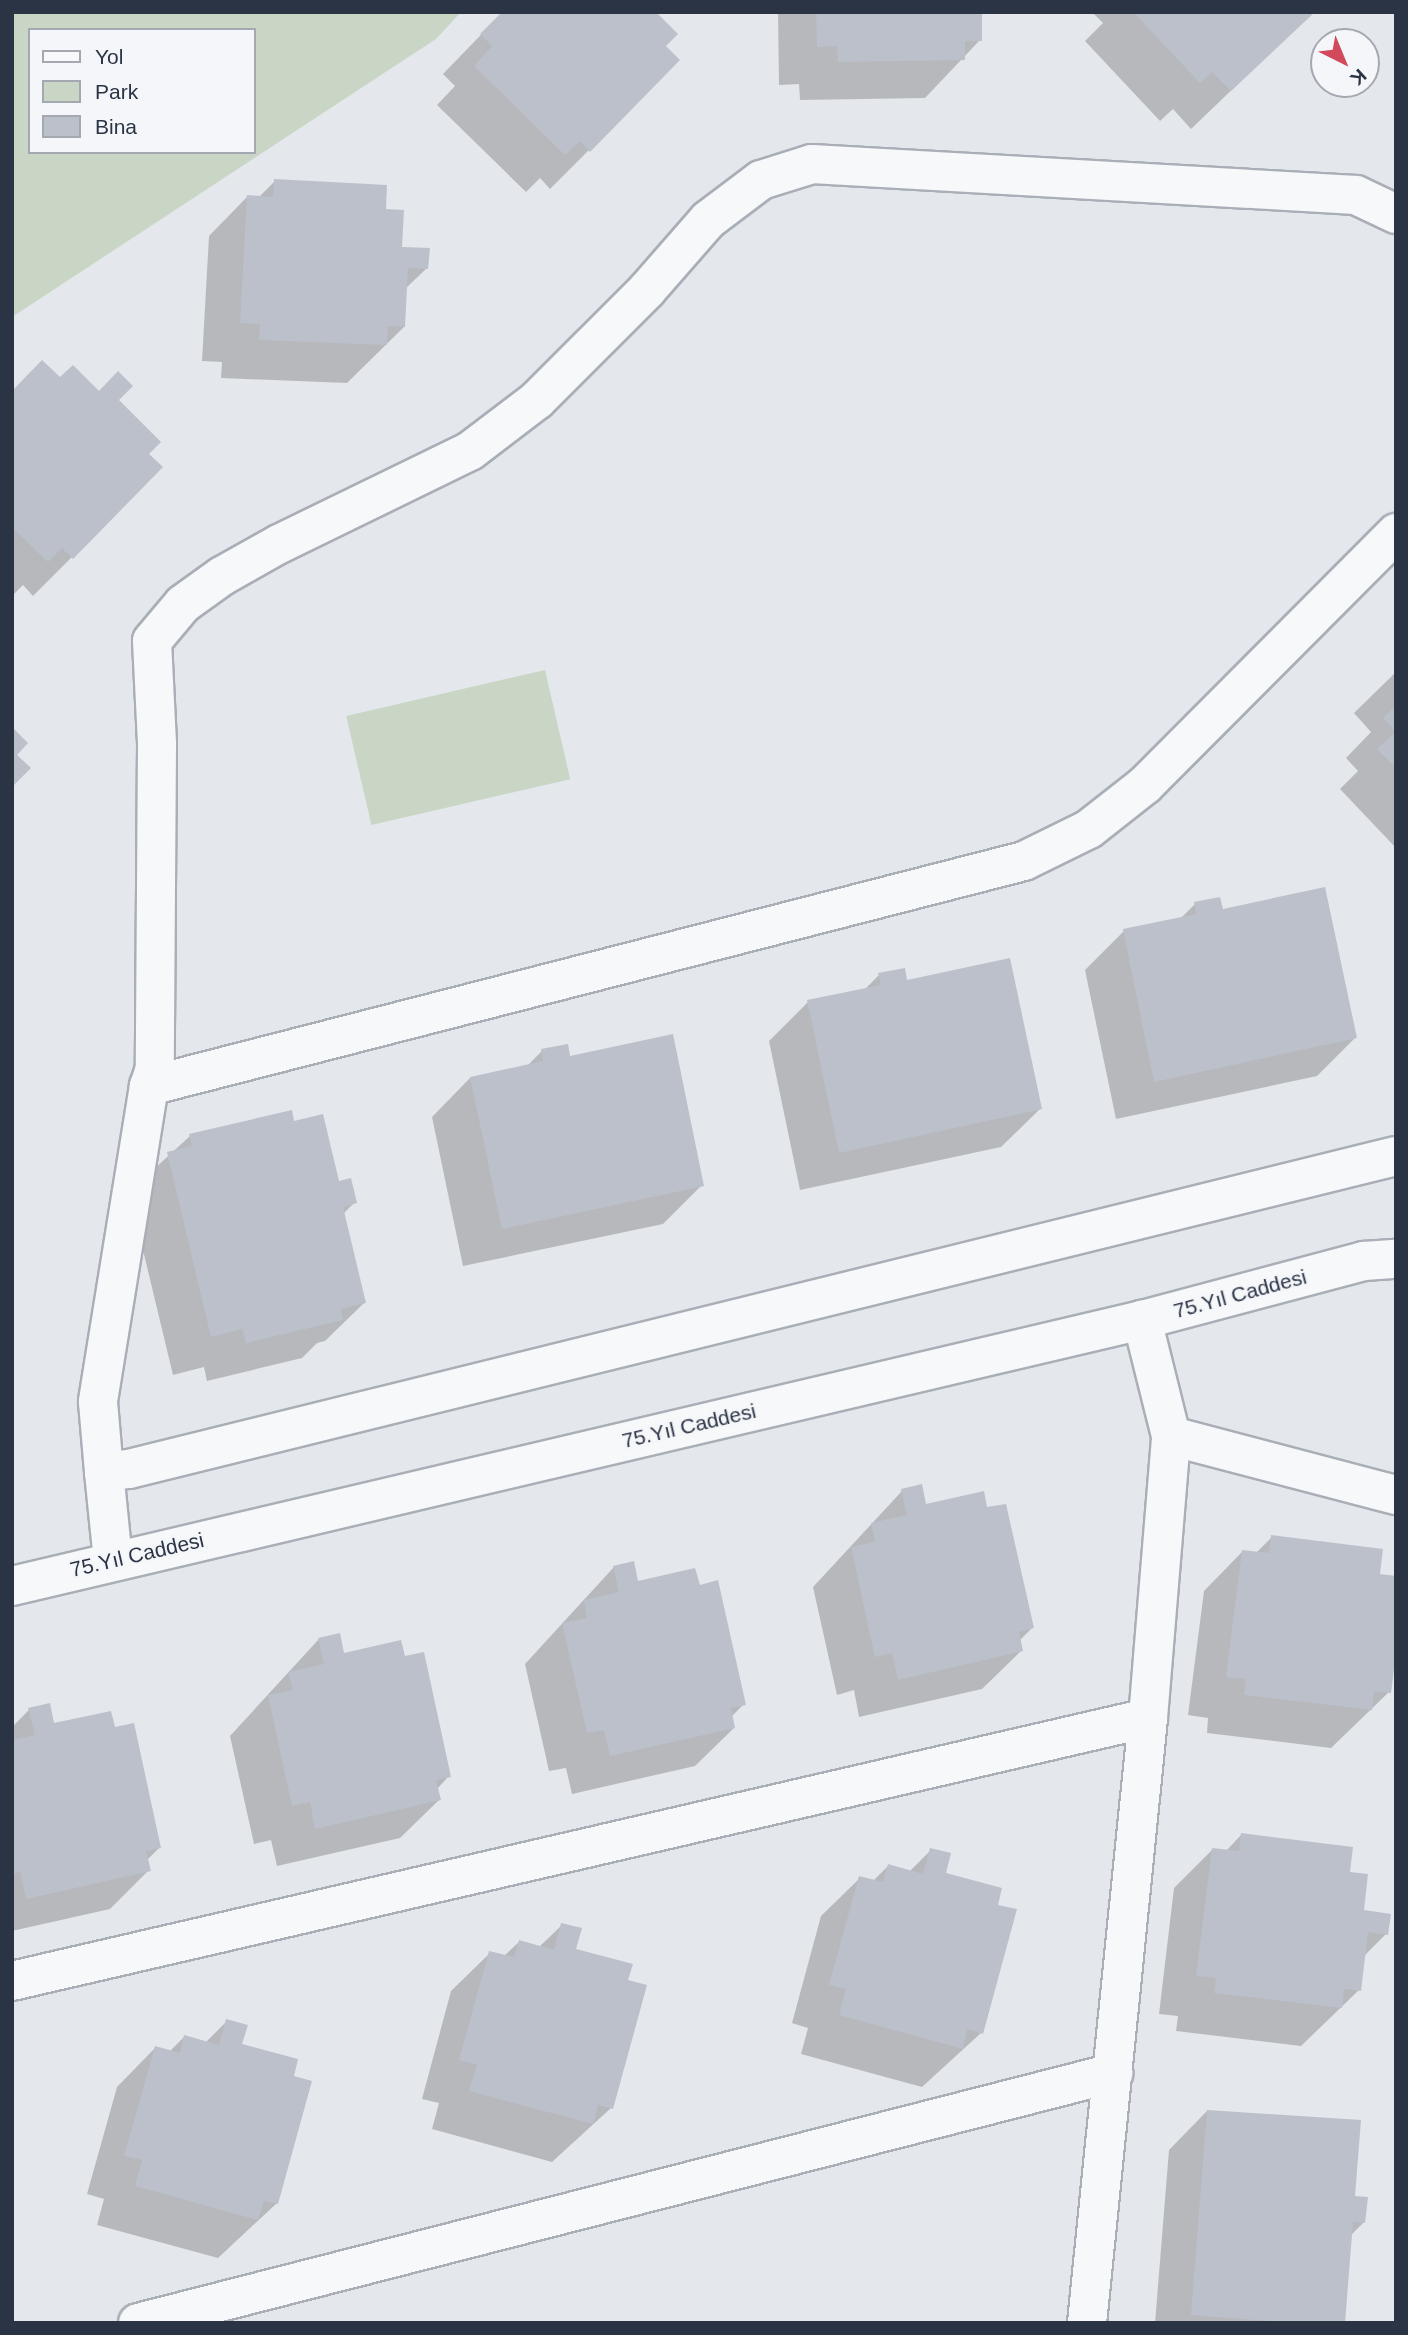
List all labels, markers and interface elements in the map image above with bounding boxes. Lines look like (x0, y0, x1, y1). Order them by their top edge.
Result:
legend (28, 28, 256, 154)
north arrow (1310, 28, 1380, 98)
text: Yol (95, 45, 123, 68)
text: K (1346, 65, 1370, 90)
text: Park (95, 80, 138, 103)
text: Bina (95, 115, 137, 138)
street label: 75.Yıl Caddesi (1171, 1264, 1309, 1324)
street label: 75.Yıl Caddesi (620, 1398, 758, 1454)
street label: 75.Yıl Caddesi (68, 1527, 206, 1583)

